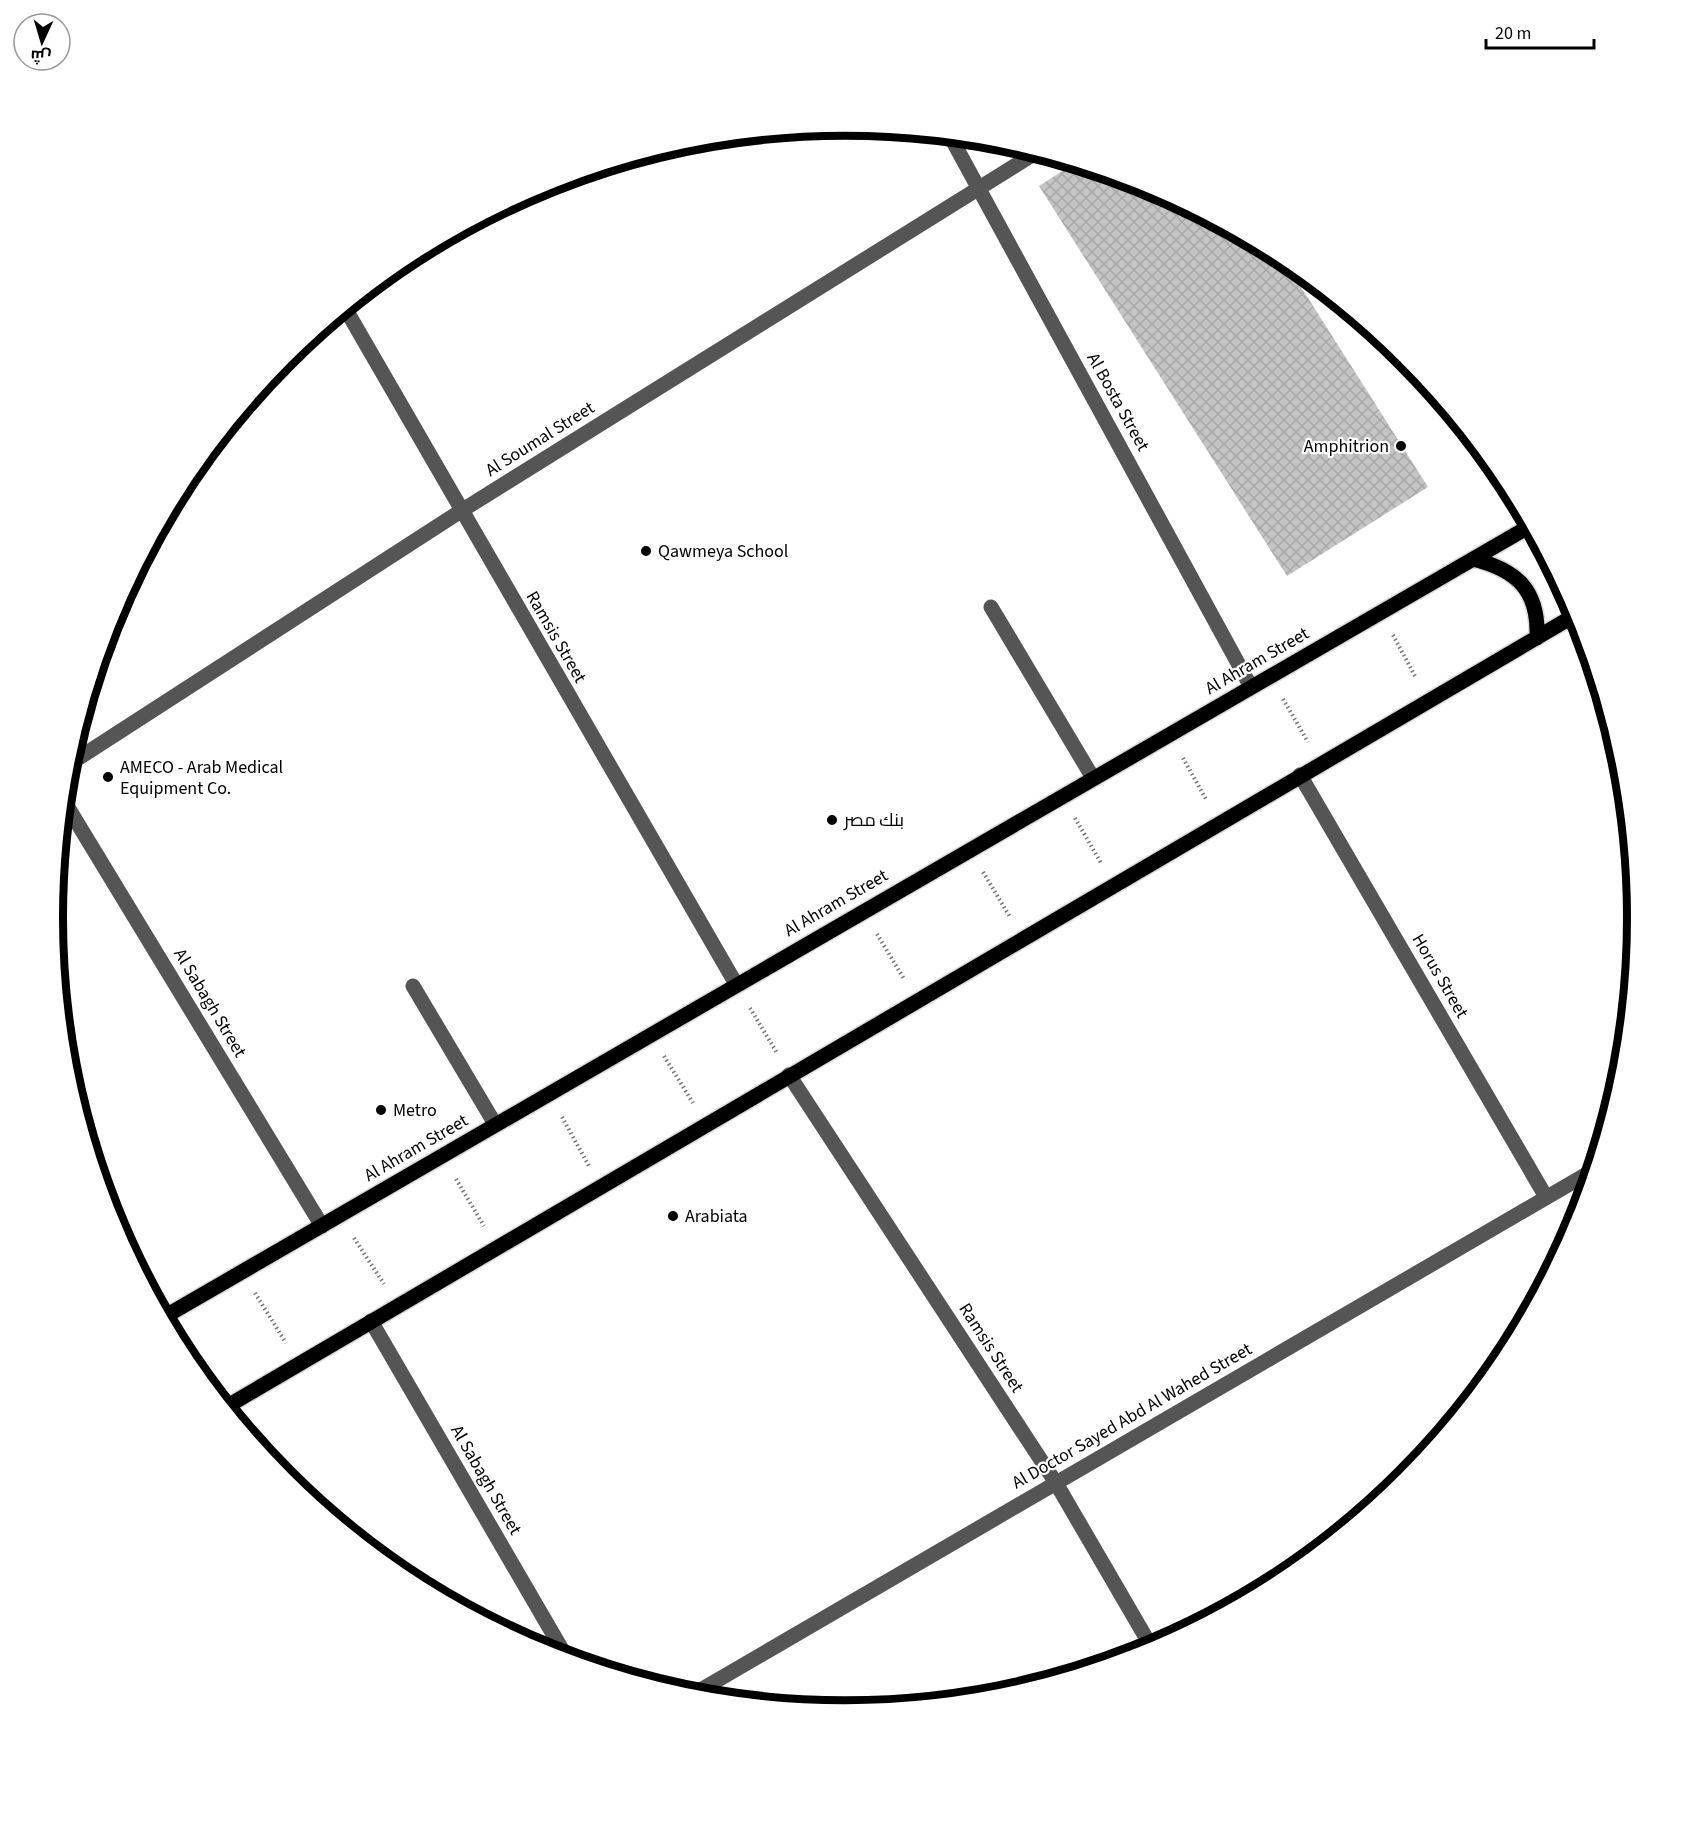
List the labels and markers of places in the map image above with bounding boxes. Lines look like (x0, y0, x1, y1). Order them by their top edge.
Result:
place label: Amphitrion (1304, 434, 1389, 459)
marker: Amphitrion (1394, 439, 1408, 453)
place label: Qawmeya School (658, 539, 788, 564)
marker: Qawmeya School (639, 544, 653, 558)
place label: AMECO - Arab Medical Equipment Co. (120, 755, 283, 801)
marker: AMECO - Arab Medical Equipment Co. (101, 770, 115, 784)
place label: بنك مصر (843, 808, 904, 833)
marker: بنك مصر (825, 813, 839, 827)
place label: Metro (393, 1098, 437, 1123)
marker: Metro (374, 1103, 388, 1117)
place label: Arabiata (685, 1204, 748, 1229)
marker: Arabiata (666, 1209, 680, 1223)

